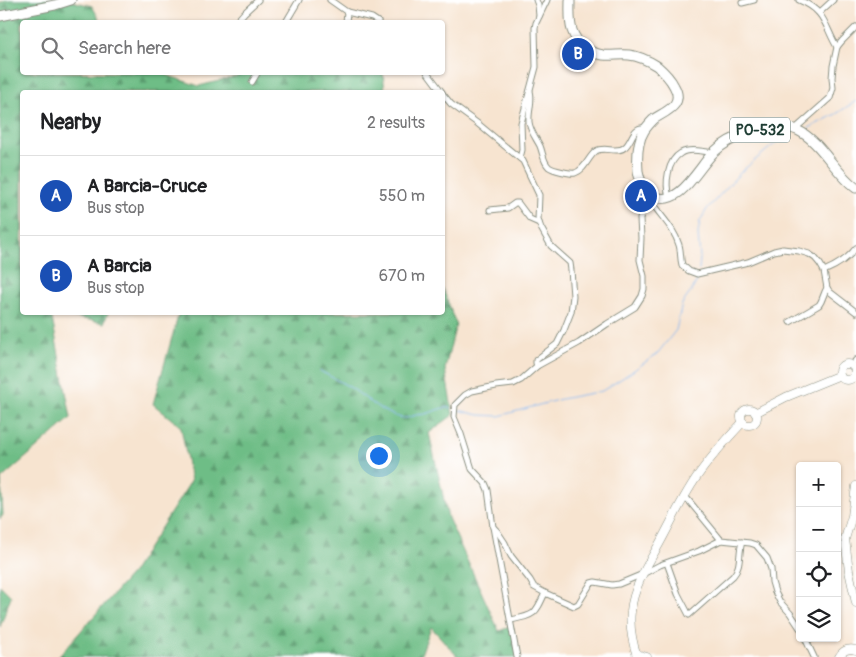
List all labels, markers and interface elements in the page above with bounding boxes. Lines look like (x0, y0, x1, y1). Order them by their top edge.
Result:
search box (20, 20, 445, 75)
icon: search (38, 34, 66, 62)
pin: B (562, 35, 594, 73)
text: Search here (78, 36, 171, 60)
text: Nearby (40, 109, 101, 136)
text: 2 results (367, 113, 425, 133)
road number: PO-532 (730, 118, 790, 142)
text: A Barcia-Cruce (87, 174, 207, 198)
pin: A (625, 177, 657, 215)
text: A (51, 186, 61, 206)
text: 550 m (379, 186, 425, 206)
text: Bus stop (87, 198, 145, 218)
text: A Barcia (87, 254, 152, 278)
text: B (51, 266, 61, 286)
text: 670 m (379, 266, 425, 286)
text: Bus stop (87, 278, 145, 298)
your location (366, 443, 392, 469)
map controls (796, 462, 841, 642)
button: + (796, 462, 841, 507)
button: − (796, 507, 841, 552)
button: locate (796, 552, 841, 597)
button: layers (796, 597, 841, 642)

